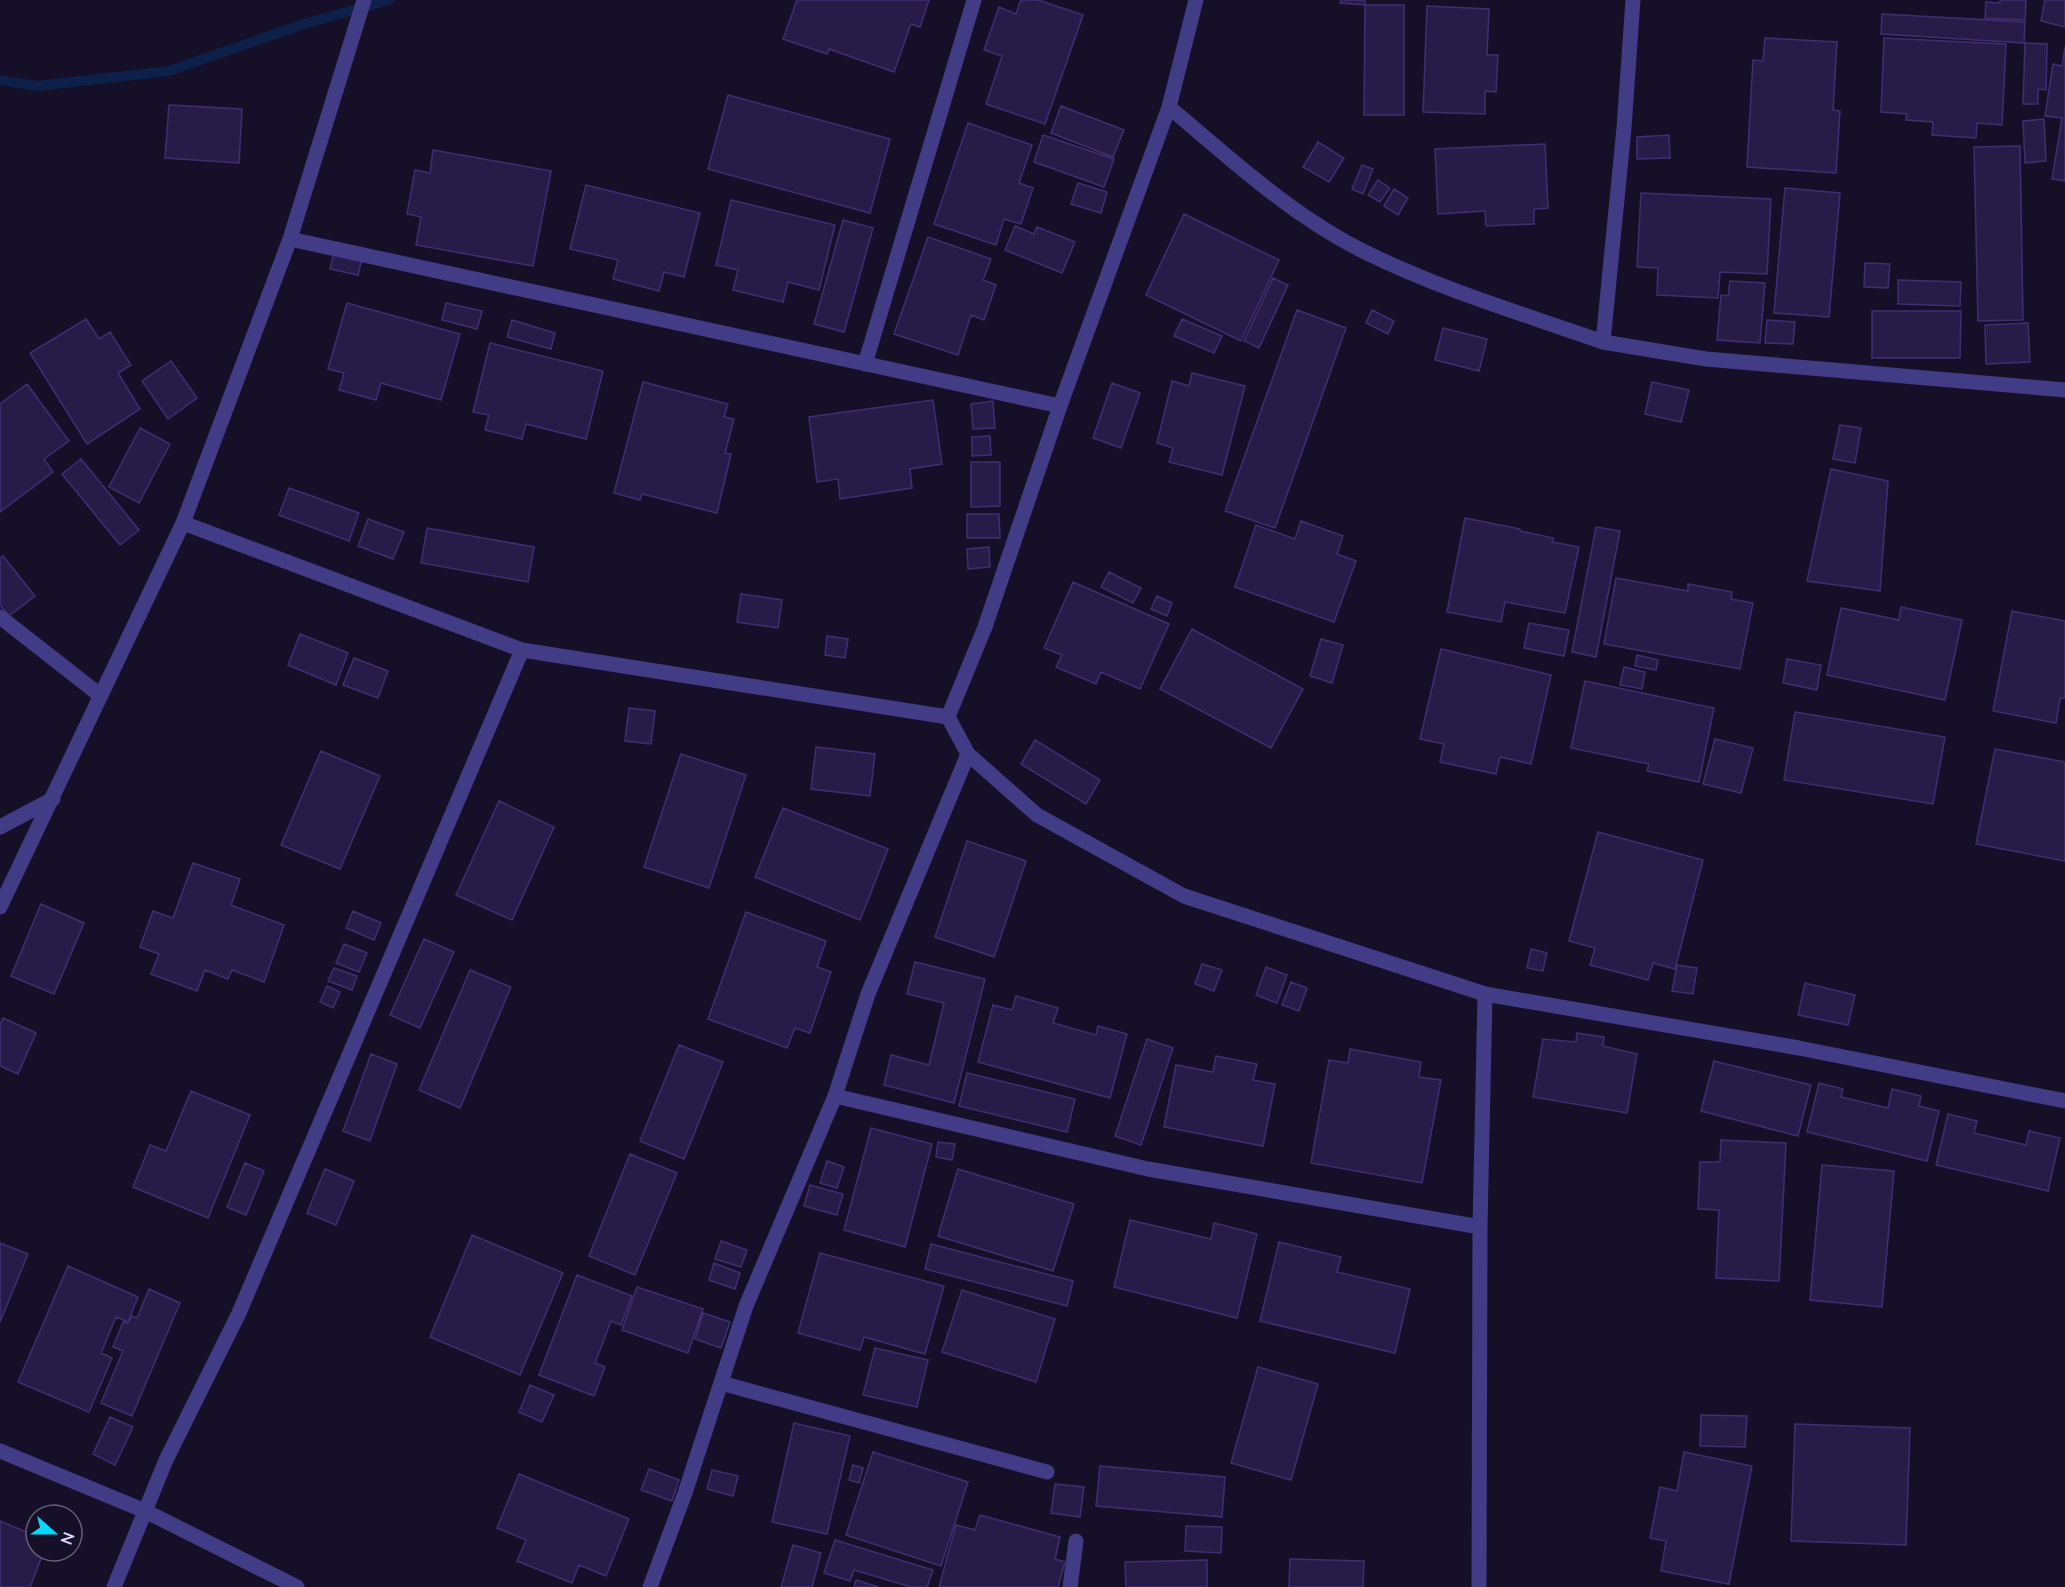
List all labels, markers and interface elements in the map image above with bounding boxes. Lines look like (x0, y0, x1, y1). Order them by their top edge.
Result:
north arrow (24, 1503, 84, 1563)
text: N (55, 1528, 79, 1548)

